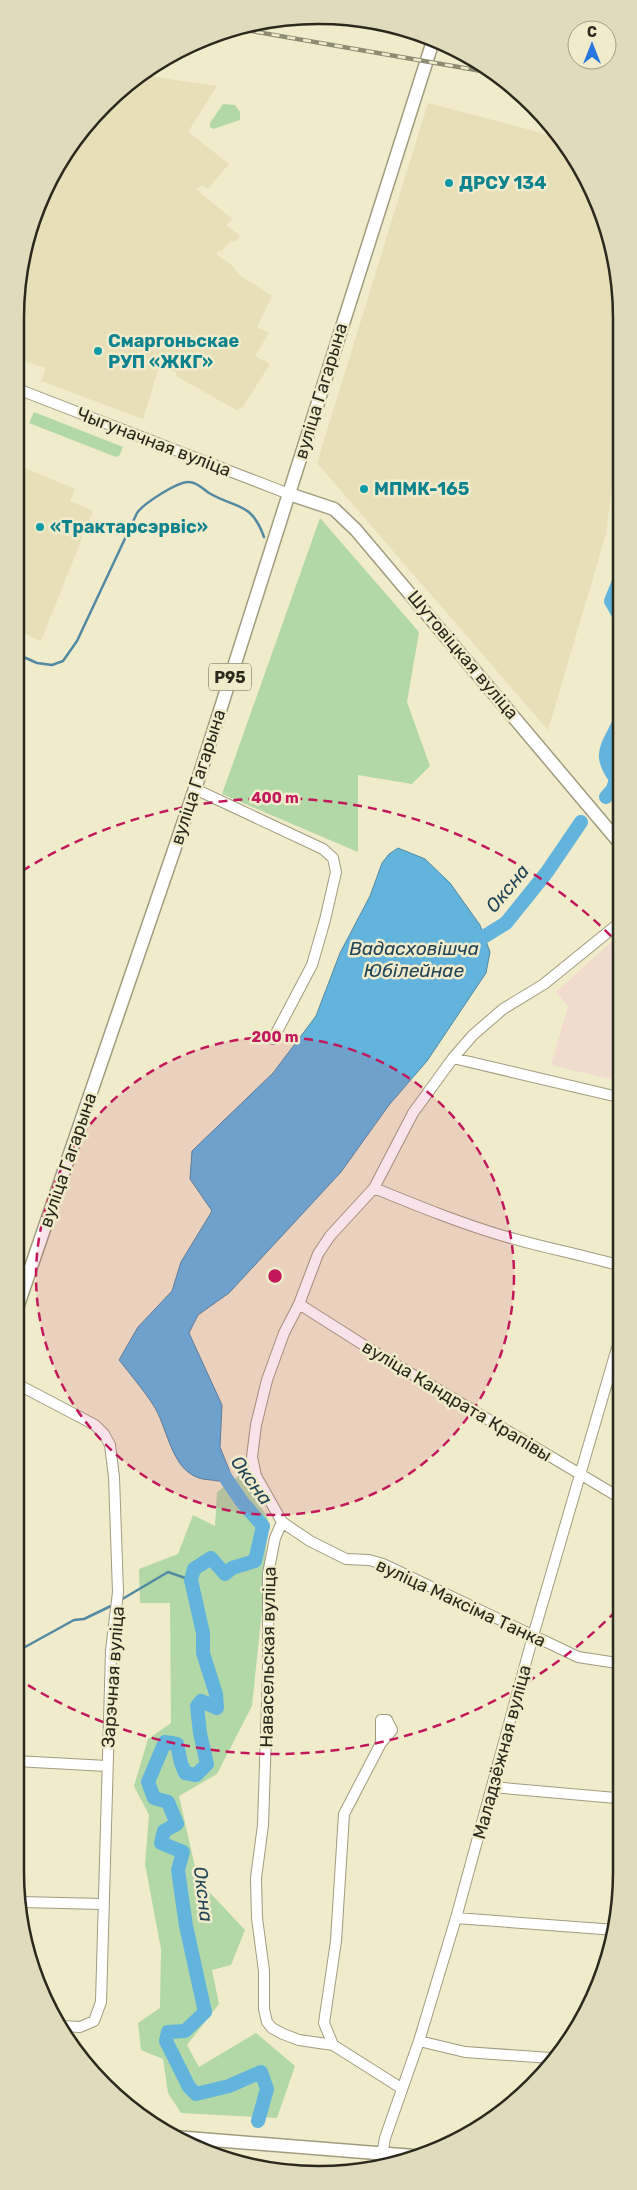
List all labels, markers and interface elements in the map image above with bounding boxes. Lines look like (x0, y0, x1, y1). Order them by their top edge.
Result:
north arrow (567, 20, 617, 70)
text: С (587, 24, 597, 41)
place label: ДРСУ 134 (459, 172, 547, 194)
marker: ДРСУ 134 (443, 177, 455, 189)
street label: вуліца Гагарына (290, 320, 352, 462)
place label: Смаргоньскае РУП «ЖКГ» (108, 330, 239, 373)
marker: Смаргоньскае РУП «ЖКГ» (92, 345, 104, 357)
street label: Чыгуначная вуліца (74, 402, 234, 482)
place label: МПМК-165 (374, 478, 469, 500)
marker: МПМК-165 (358, 483, 370, 495)
place label: «Трактарсэрвіс» (50, 516, 208, 538)
marker: «Трактарсэрвіс» (34, 521, 46, 533)
street label: Шутовіцкая вуліца (403, 586, 523, 724)
road number: Р95 (209, 664, 251, 690)
street label: вуліца Гагарына (166, 707, 230, 847)
text: 400 m (251, 789, 299, 807)
water label: Оксна (481, 860, 534, 917)
water label: Вадасховішча Юбілейнае (349, 937, 479, 982)
text: 200 m (251, 1028, 299, 1046)
street label: вуліца Гагарына (35, 1090, 101, 1230)
centre of rings (266, 1267, 284, 1285)
street label: вуліца Кандрата Крапівы (358, 1336, 556, 1466)
water label: Оксна (226, 1451, 277, 1510)
street label: вуліца Максіма Танка (373, 1554, 549, 1652)
street label: Навасельская вуліца (255, 1566, 281, 1748)
street label: Зарэчная вуліца (97, 1605, 129, 1749)
street label: Маладзёжная вуліца (468, 1662, 536, 1842)
water label: Оксна (189, 1865, 218, 1923)

